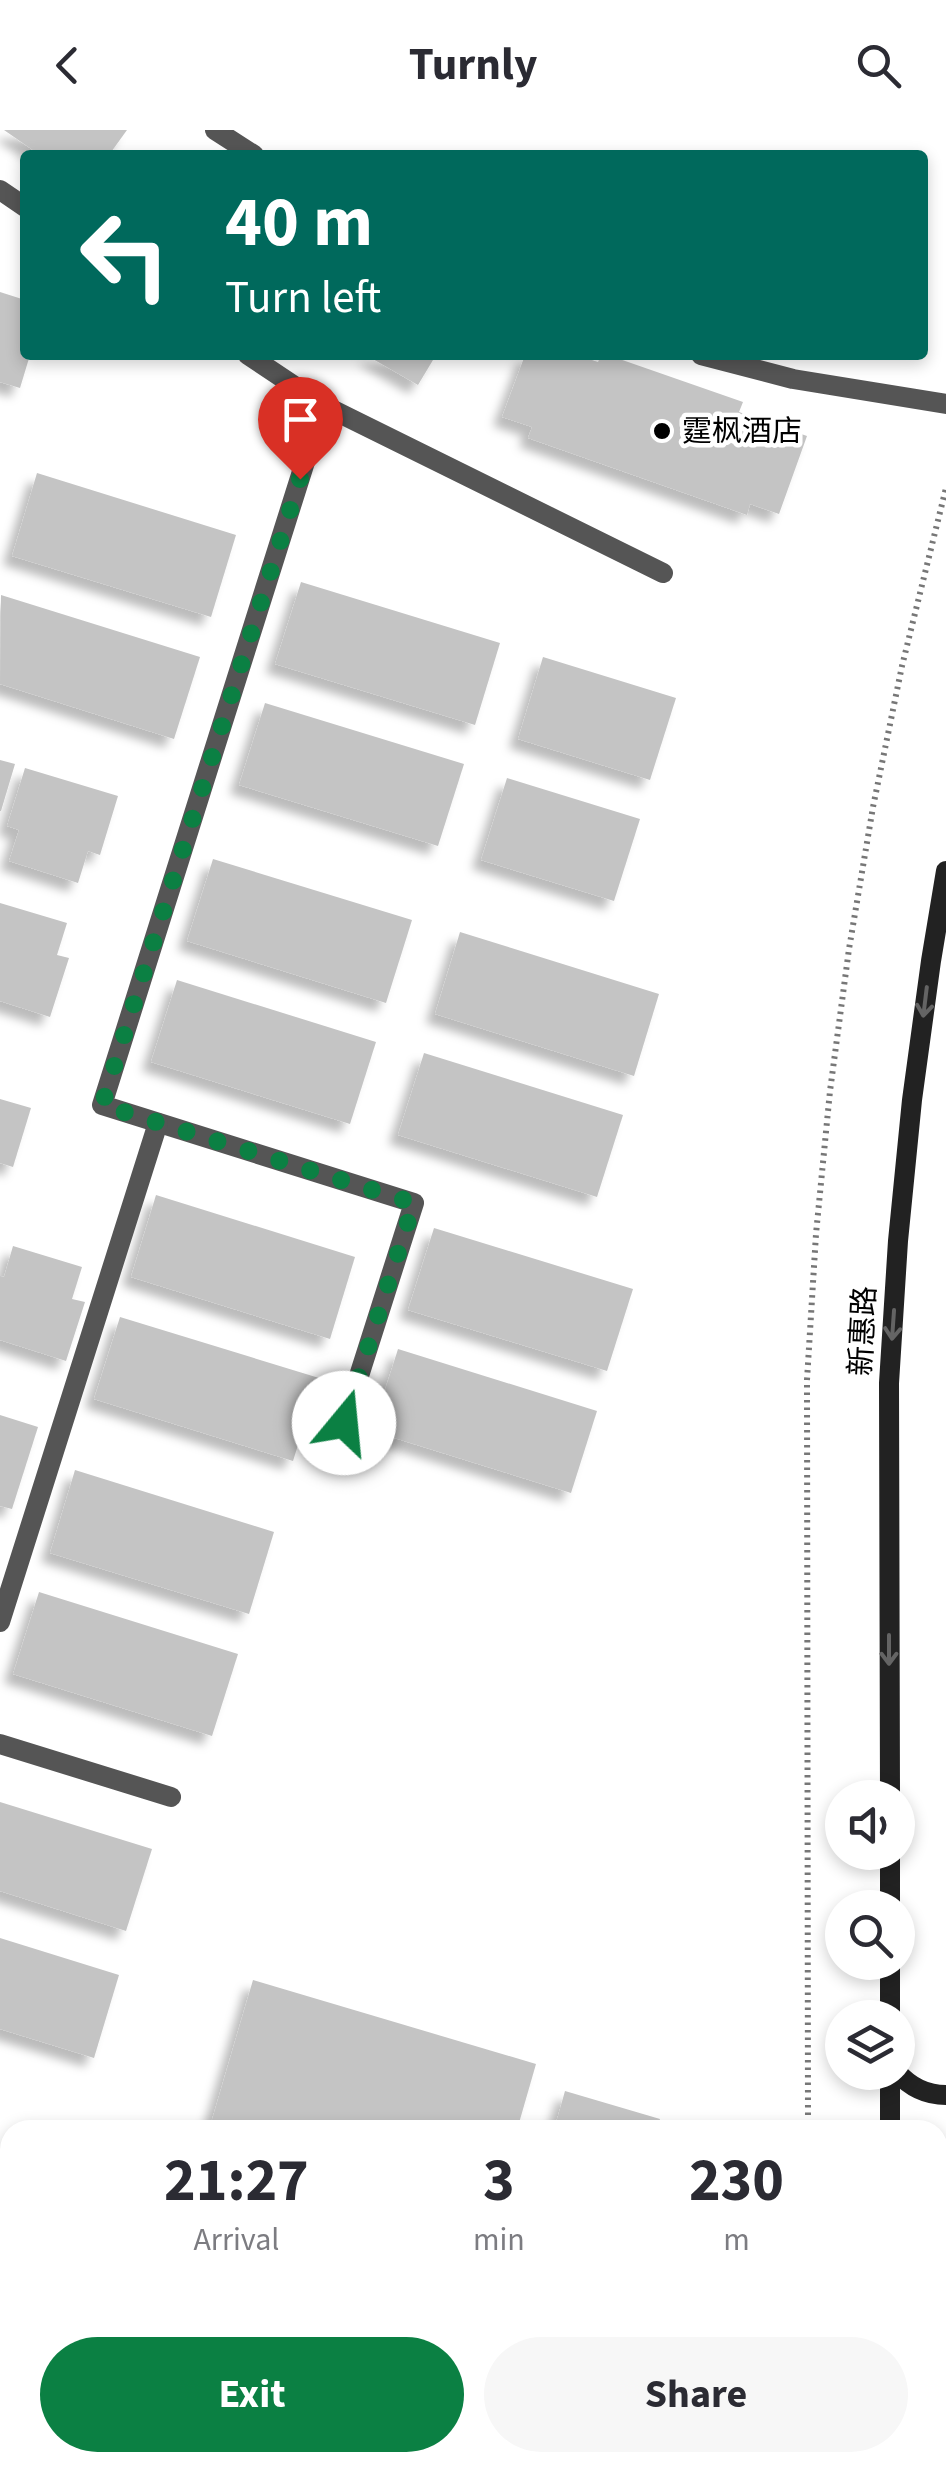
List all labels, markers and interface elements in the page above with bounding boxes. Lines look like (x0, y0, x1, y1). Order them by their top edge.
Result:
text: Turnly (409, 33, 537, 97)
icon: back (40, 38, 95, 93)
icon: search (851, 38, 906, 93)
text: 40 m (225, 173, 373, 273)
icon: left (60, 190, 190, 320)
text: Turn left (225, 266, 381, 330)
pin (258, 377, 343, 480)
icon: arrive (273, 392, 328, 447)
place label: 霆枫酒店 (682, 410, 802, 453)
marker: 霆枫酒店 (651, 420, 673, 442)
one-way arrow (916, 985, 934, 1017)
street label: 新惠路 (839, 1285, 887, 1377)
one-way arrow (883, 1308, 902, 1340)
position arrow (292, 1371, 396, 1475)
one-way arrow (880, 1632, 898, 1665)
map controls (825, 1780, 915, 2090)
button: sound (825, 1780, 915, 1870)
button: search (825, 1890, 915, 1980)
button: layers (825, 2000, 915, 2090)
text: 21:27 (164, 2139, 309, 2224)
text: 3 (483, 2139, 515, 2224)
text: 230 (689, 2139, 784, 2224)
text: Arrival (193, 2217, 279, 2263)
text: min (473, 2217, 525, 2263)
text: m (723, 2217, 750, 2263)
button: Exit (40, 2337, 464, 2452)
button: Share (484, 2337, 908, 2452)

